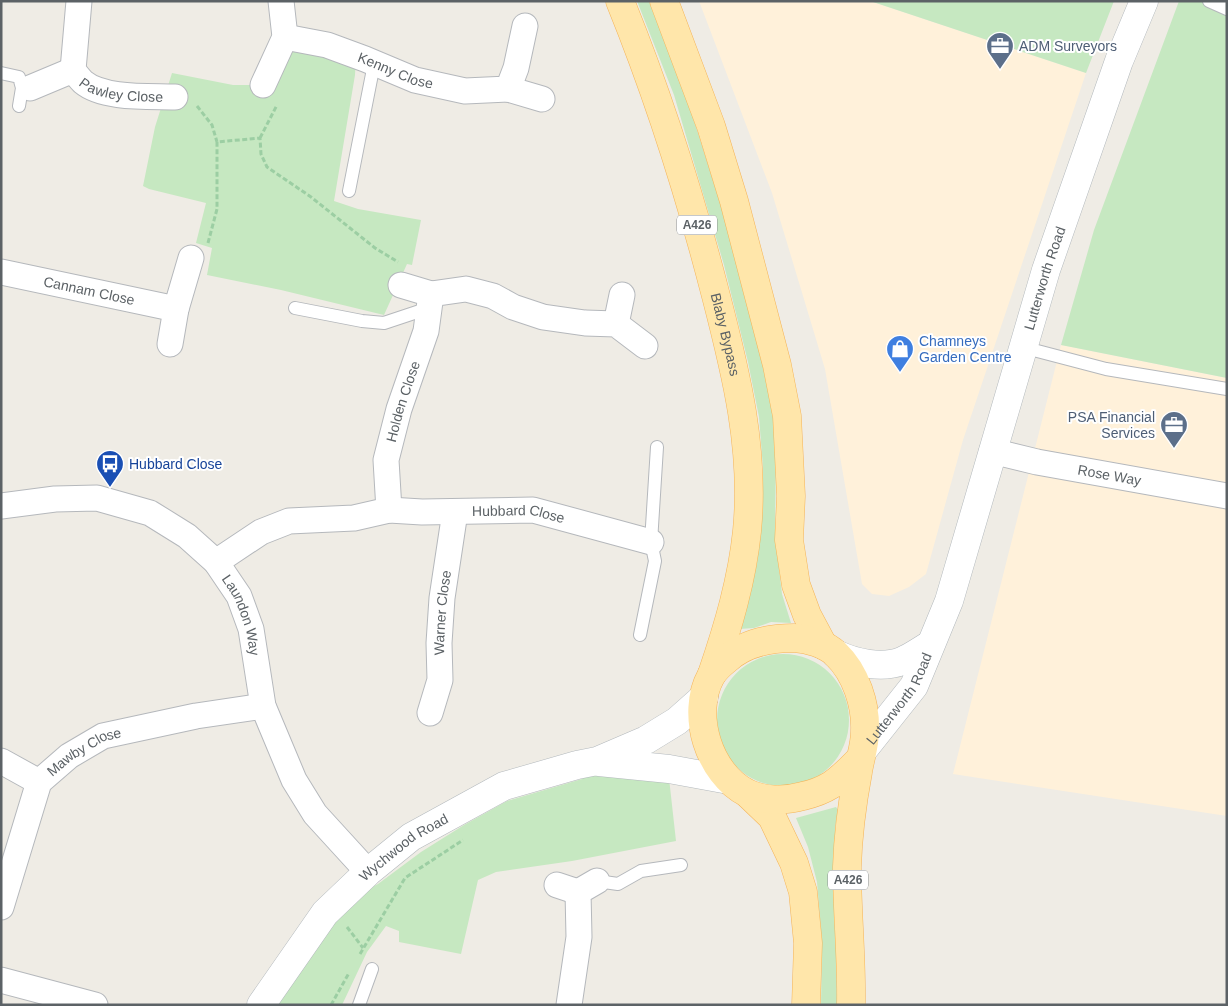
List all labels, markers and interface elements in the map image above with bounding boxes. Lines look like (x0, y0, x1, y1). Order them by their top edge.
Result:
office icon: ADM Surveyors (985, 31, 1015, 70)
place label: ADM Surveyors (1019, 38, 1117, 54)
street label: Kenny Close (356, 49, 435, 92)
street label: Pawley Close (76, 74, 163, 105)
road number: A426 (677, 216, 717, 234)
street label: Lutterworth Road (1021, 224, 1069, 332)
street label: Cannam Close (42, 273, 136, 308)
street label: Blaby Bypass (708, 291, 743, 377)
place label: Chamneys Garden Centre (919, 333, 1012, 365)
shop icon: Chamneys Garden Centre (885, 334, 915, 373)
street label: Holden Close (383, 359, 423, 444)
place label: PSA Financial Services (1068, 409, 1155, 441)
office icon: PSA Financial Services (1159, 410, 1189, 449)
bus stop icon: Hubbard Close (95, 449, 125, 488)
place label: Hubbard Close (129, 456, 223, 472)
street label: Rose Way (1077, 461, 1142, 488)
street label: Hubbard Close (472, 501, 567, 526)
street label: Warner Close (431, 569, 454, 655)
street label: Laundon Way (219, 572, 263, 657)
street label: Lutterworth Road (863, 650, 935, 748)
street label: Mawby Close (44, 724, 123, 779)
street label: Wychwood Road (356, 810, 451, 884)
road number: A426 (828, 870, 868, 890)

